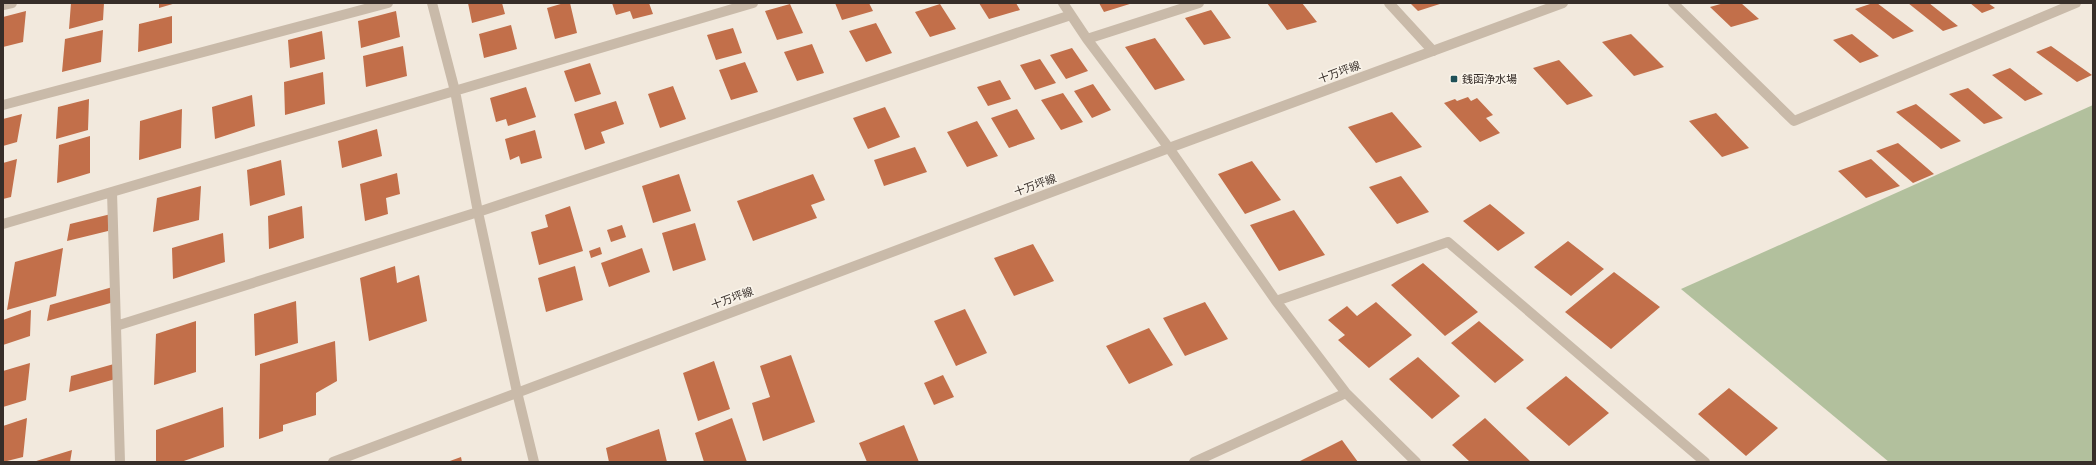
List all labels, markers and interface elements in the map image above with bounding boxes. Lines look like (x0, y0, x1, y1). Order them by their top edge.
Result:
street label: 十万坪線 (1316, 59, 1362, 86)
place label: 銭函浄水場 (1462, 73, 1517, 86)
marker: 銭函浄水場 (1449, 74, 1459, 84)
street label: 十万坪線 (1012, 172, 1058, 199)
street label: 十万坪線 (709, 285, 755, 312)

